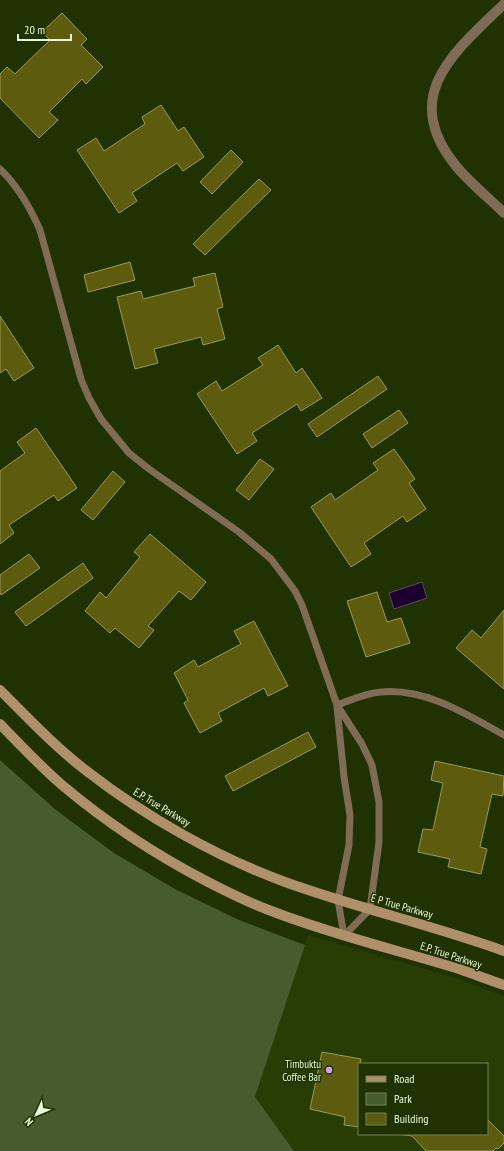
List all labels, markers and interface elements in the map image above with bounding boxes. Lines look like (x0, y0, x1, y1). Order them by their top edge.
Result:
scale bar (18, 16, 71, 42)
text: 20 m (24, 22, 45, 37)
street label: E.P. True Parkway (131, 785, 194, 830)
street label: E P True Parkway (369, 890, 435, 922)
street label: E.P. True Parkway (419, 938, 484, 972)
place label: Timbuktu Coffee Bar (282, 1057, 321, 1084)
legend (358, 1063, 488, 1135)
marker: Timbuktu Coffee Bar (324, 1065, 334, 1075)
text: Road (394, 1071, 414, 1086)
text: Park (394, 1091, 412, 1106)
north arrow (16, 1095, 56, 1135)
text: Building (394, 1111, 429, 1126)
text: N (22, 1115, 36, 1129)

